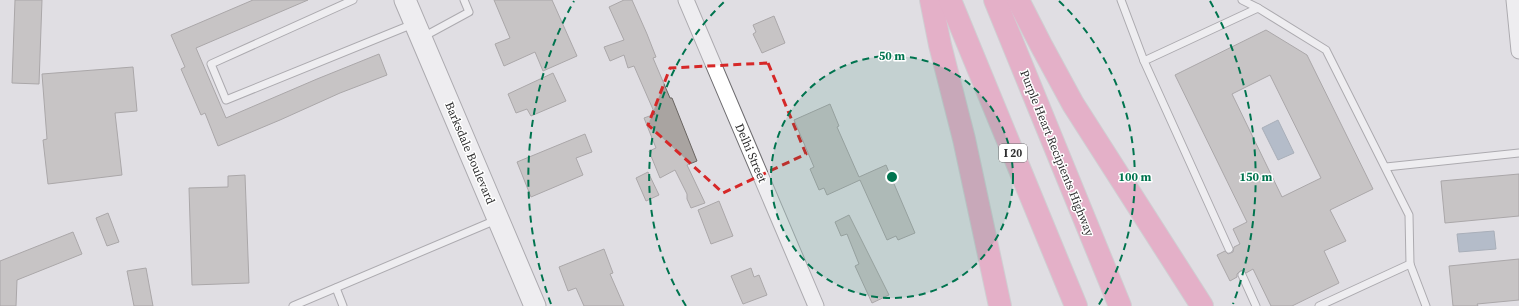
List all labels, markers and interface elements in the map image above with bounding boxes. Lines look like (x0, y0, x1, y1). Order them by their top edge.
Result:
text: 50 m (879, 48, 905, 64)
street label: Purple Heart Recipients Highway (1016, 68, 1098, 239)
street label: Barksdale Boulevard (441, 99, 499, 207)
street label: Delhi Street (731, 121, 771, 185)
road number: I 20 (999, 144, 1027, 162)
text: 100 m (1119, 169, 1152, 185)
text: 150 m (1240, 169, 1273, 185)
centre of rings (885, 170, 899, 184)

